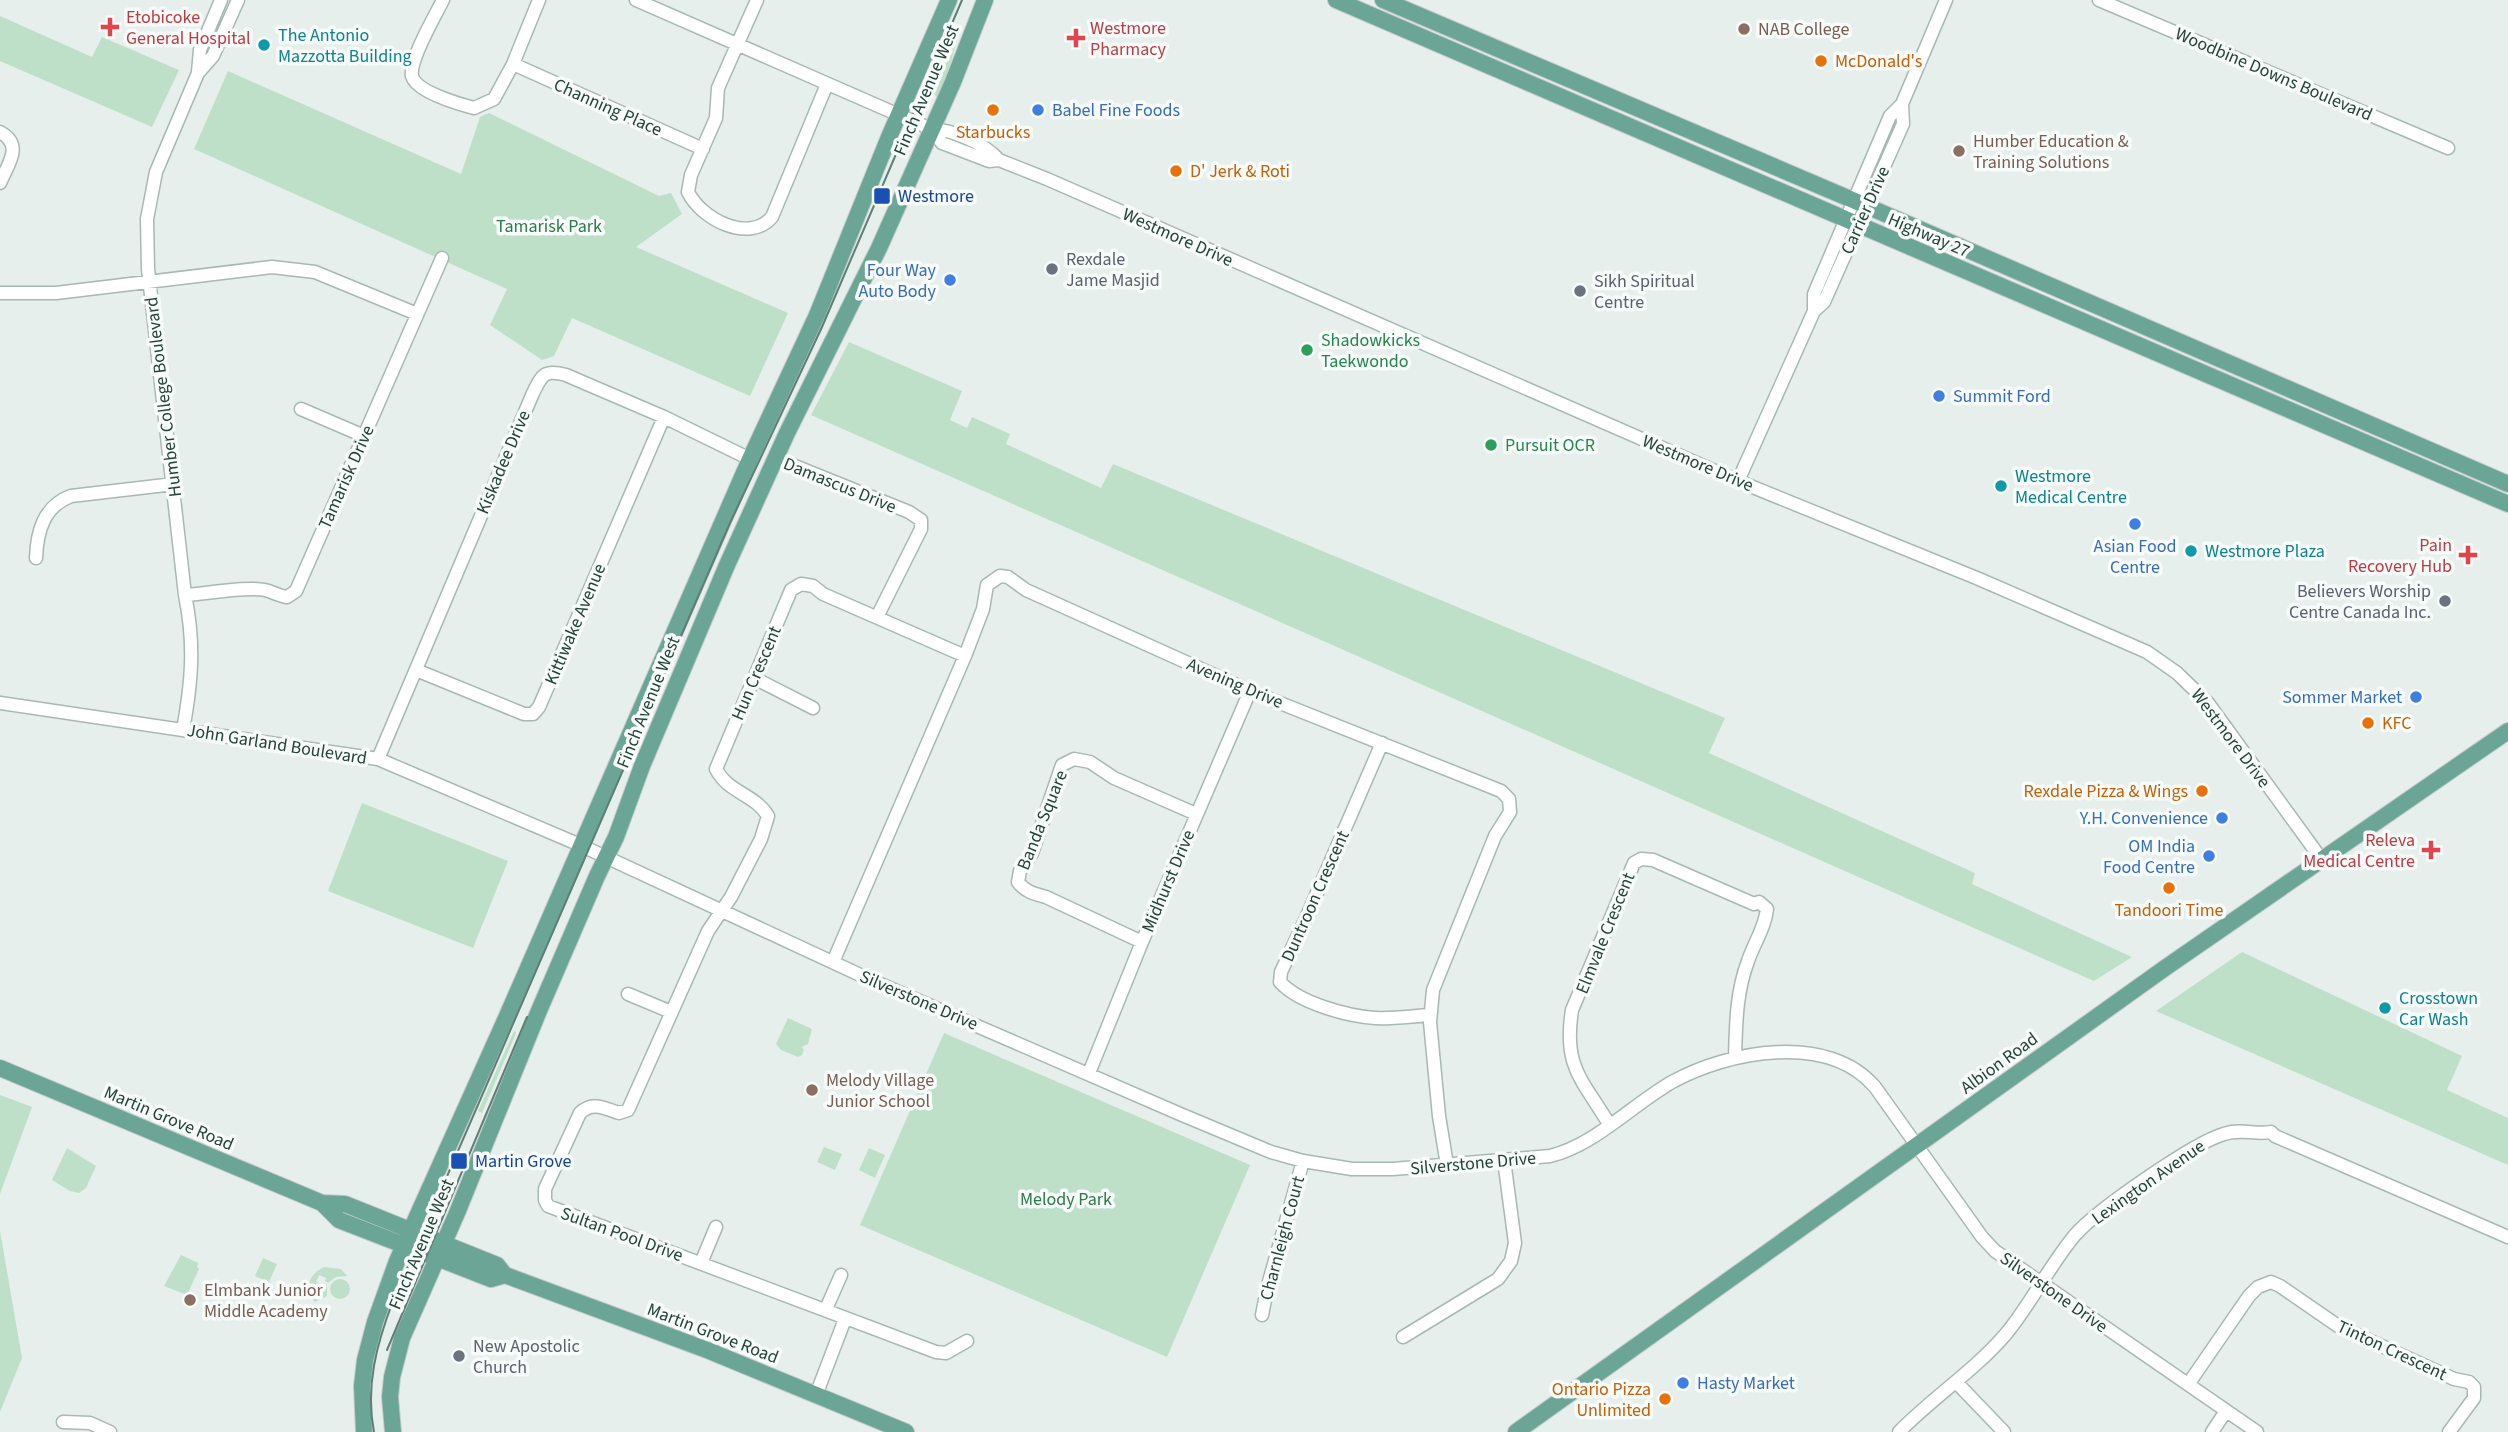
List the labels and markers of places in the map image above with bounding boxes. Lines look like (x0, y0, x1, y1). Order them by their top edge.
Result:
place label: Etobicoke General Hospital (126, 5, 251, 51)
place label: Westmore Pharmacy (1090, 16, 1167, 62)
marker: Etobicoke General Hospital (100, 17, 120, 37)
place label: NAB College (1758, 17, 1849, 42)
marker: NAB College (1736, 21, 1752, 37)
place label: The Antonio Mazzotta Building (278, 23, 412, 69)
marker: Westmore Pharmacy (1068, 30, 1084, 46)
marker: The Antonio Mazzotta Building (256, 37, 272, 53)
place label: McDonald's (1835, 49, 1922, 74)
marker: McDonald's (1813, 53, 1829, 69)
place label: Babel Fine Foods (1052, 98, 1180, 123)
marker: Starbucks (985, 102, 1001, 118)
marker: Babel Fine Foods (1030, 102, 1046, 118)
place label: Starbucks (956, 120, 1030, 145)
place label: Humber Education & Training Solutions (1973, 129, 2129, 175)
marker: Humber Education & Training Solutions (1951, 143, 1967, 159)
place label: D' Jerk & Roti (1190, 159, 1290, 184)
marker: D' Jerk & Roti (1168, 163, 1184, 179)
place label: Westmore (898, 184, 974, 209)
marker: Westmore (872, 186, 892, 206)
place label: Rexdale Jame Masjid (1066, 247, 1160, 293)
place label: Four Way Auto Body (859, 258, 937, 304)
marker: Rexdale Jame Masjid (1044, 261, 1060, 277)
place label: Sikh Spiritual Centre (1594, 269, 1695, 315)
marker: Four Way Auto Body (942, 272, 958, 288)
marker: Sikh Spiritual Centre (1572, 283, 1588, 299)
place label: Shadowkicks Taekwondo (1321, 328, 1420, 374)
marker: Shadowkicks Taekwondo (1299, 342, 1315, 358)
place label: Summit Ford (1953, 384, 2051, 409)
marker: Summit Ford (1931, 388, 1947, 404)
place label: Pursuit OCR (1505, 433, 1595, 458)
marker: Pursuit OCR (1483, 437, 1499, 453)
place label: Westmore Medical Centre (2015, 464, 2127, 510)
marker: Westmore Medical Centre (1993, 478, 2009, 494)
marker: Asian Food Centre (2127, 516, 2143, 532)
place label: Pain Recovery Hub (2348, 533, 2452, 579)
place label: Asian Food Centre (2094, 534, 2176, 580)
place label: Westmore Plaza (2205, 539, 2325, 564)
marker: Westmore Plaza (2183, 543, 2199, 559)
marker: Pain Recovery Hub (2458, 545, 2478, 565)
place label: Believers Worship Centre Canada Inc. (2289, 579, 2431, 625)
marker: Believers Worship Centre Canada Inc. (2437, 593, 2453, 609)
place label: Sommer Market (2282, 685, 2402, 710)
marker: Sommer Market (2408, 689, 2424, 705)
place label: KFC (2382, 711, 2411, 736)
marker: KFC (2360, 715, 2376, 731)
place label: Rexdale Pizza & Wings (2023, 779, 2188, 804)
marker: Rexdale Pizza & Wings (2194, 783, 2210, 799)
place label: Y.H. Convenience (2079, 806, 2208, 831)
marker: Y.H. Convenience (2214, 810, 2230, 826)
place label: Releva Medical Centre (2303, 828, 2415, 874)
place label: OM India Food Centre (2103, 834, 2195, 880)
marker: Releva Medical Centre (2421, 840, 2441, 860)
marker: OM India Food Centre (2201, 848, 2217, 864)
marker: Tandoori Time (2161, 880, 2177, 896)
place label: Tandoori Time (2115, 898, 2224, 923)
place label: Crosstown Car Wash (2399, 986, 2478, 1032)
marker: Crosstown Car Wash (2377, 1000, 2393, 1016)
place label: Melody Village Junior School (826, 1068, 934, 1114)
marker: Melody Village Junior School (804, 1082, 820, 1098)
place label: Martin Grove (475, 1149, 572, 1174)
marker: Martin Grove (449, 1151, 469, 1171)
place label: Elmbank Junior Middle Academy (204, 1278, 328, 1324)
marker: Elmbank Junior Middle Academy (182, 1292, 198, 1308)
place label: New Apostolic Church (473, 1334, 580, 1380)
marker: New Apostolic Church (451, 1348, 467, 1364)
place label: Hasty Market (1697, 1371, 1795, 1396)
marker: Hasty Market (1675, 1375, 1691, 1391)
place label: Ontario Pizza Unlimited (1552, 1377, 1651, 1423)
marker: Ontario Pizza Unlimited (1657, 1391, 1673, 1407)

